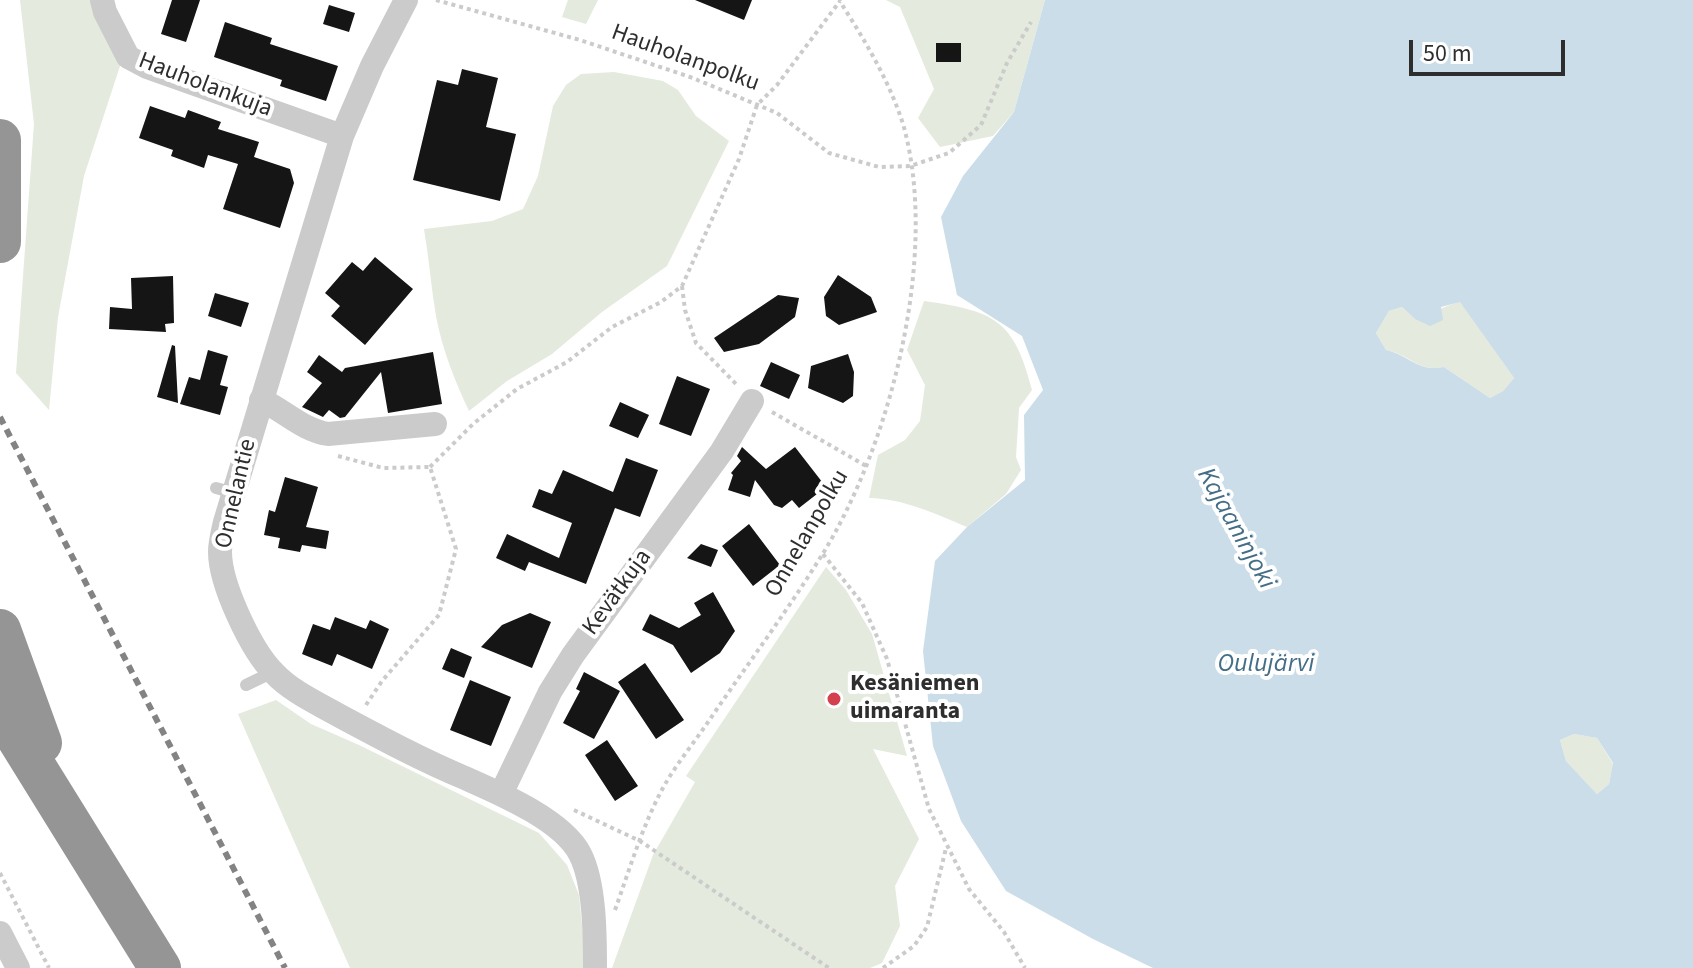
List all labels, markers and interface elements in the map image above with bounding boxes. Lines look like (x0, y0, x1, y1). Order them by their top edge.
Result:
street label: Hauholanpolku (607, 19, 763, 99)
scale bar (1413, 24, 1569, 74)
text: 50 m (1423, 36, 1472, 71)
street label: Hauholankuja (134, 47, 276, 125)
street label: Onnelantie (210, 437, 264, 551)
water label: Kajaaninjoki (1189, 463, 1281, 595)
street label: Onnelanpolku (760, 465, 856, 603)
street label: Kevätkuja (577, 544, 659, 642)
water label: Oulujärvi (1217, 649, 1315, 681)
place label: Kesäniemen uimaranta (850, 671, 980, 727)
marker: Kesäniemen uimaranta (825, 690, 843, 708)

